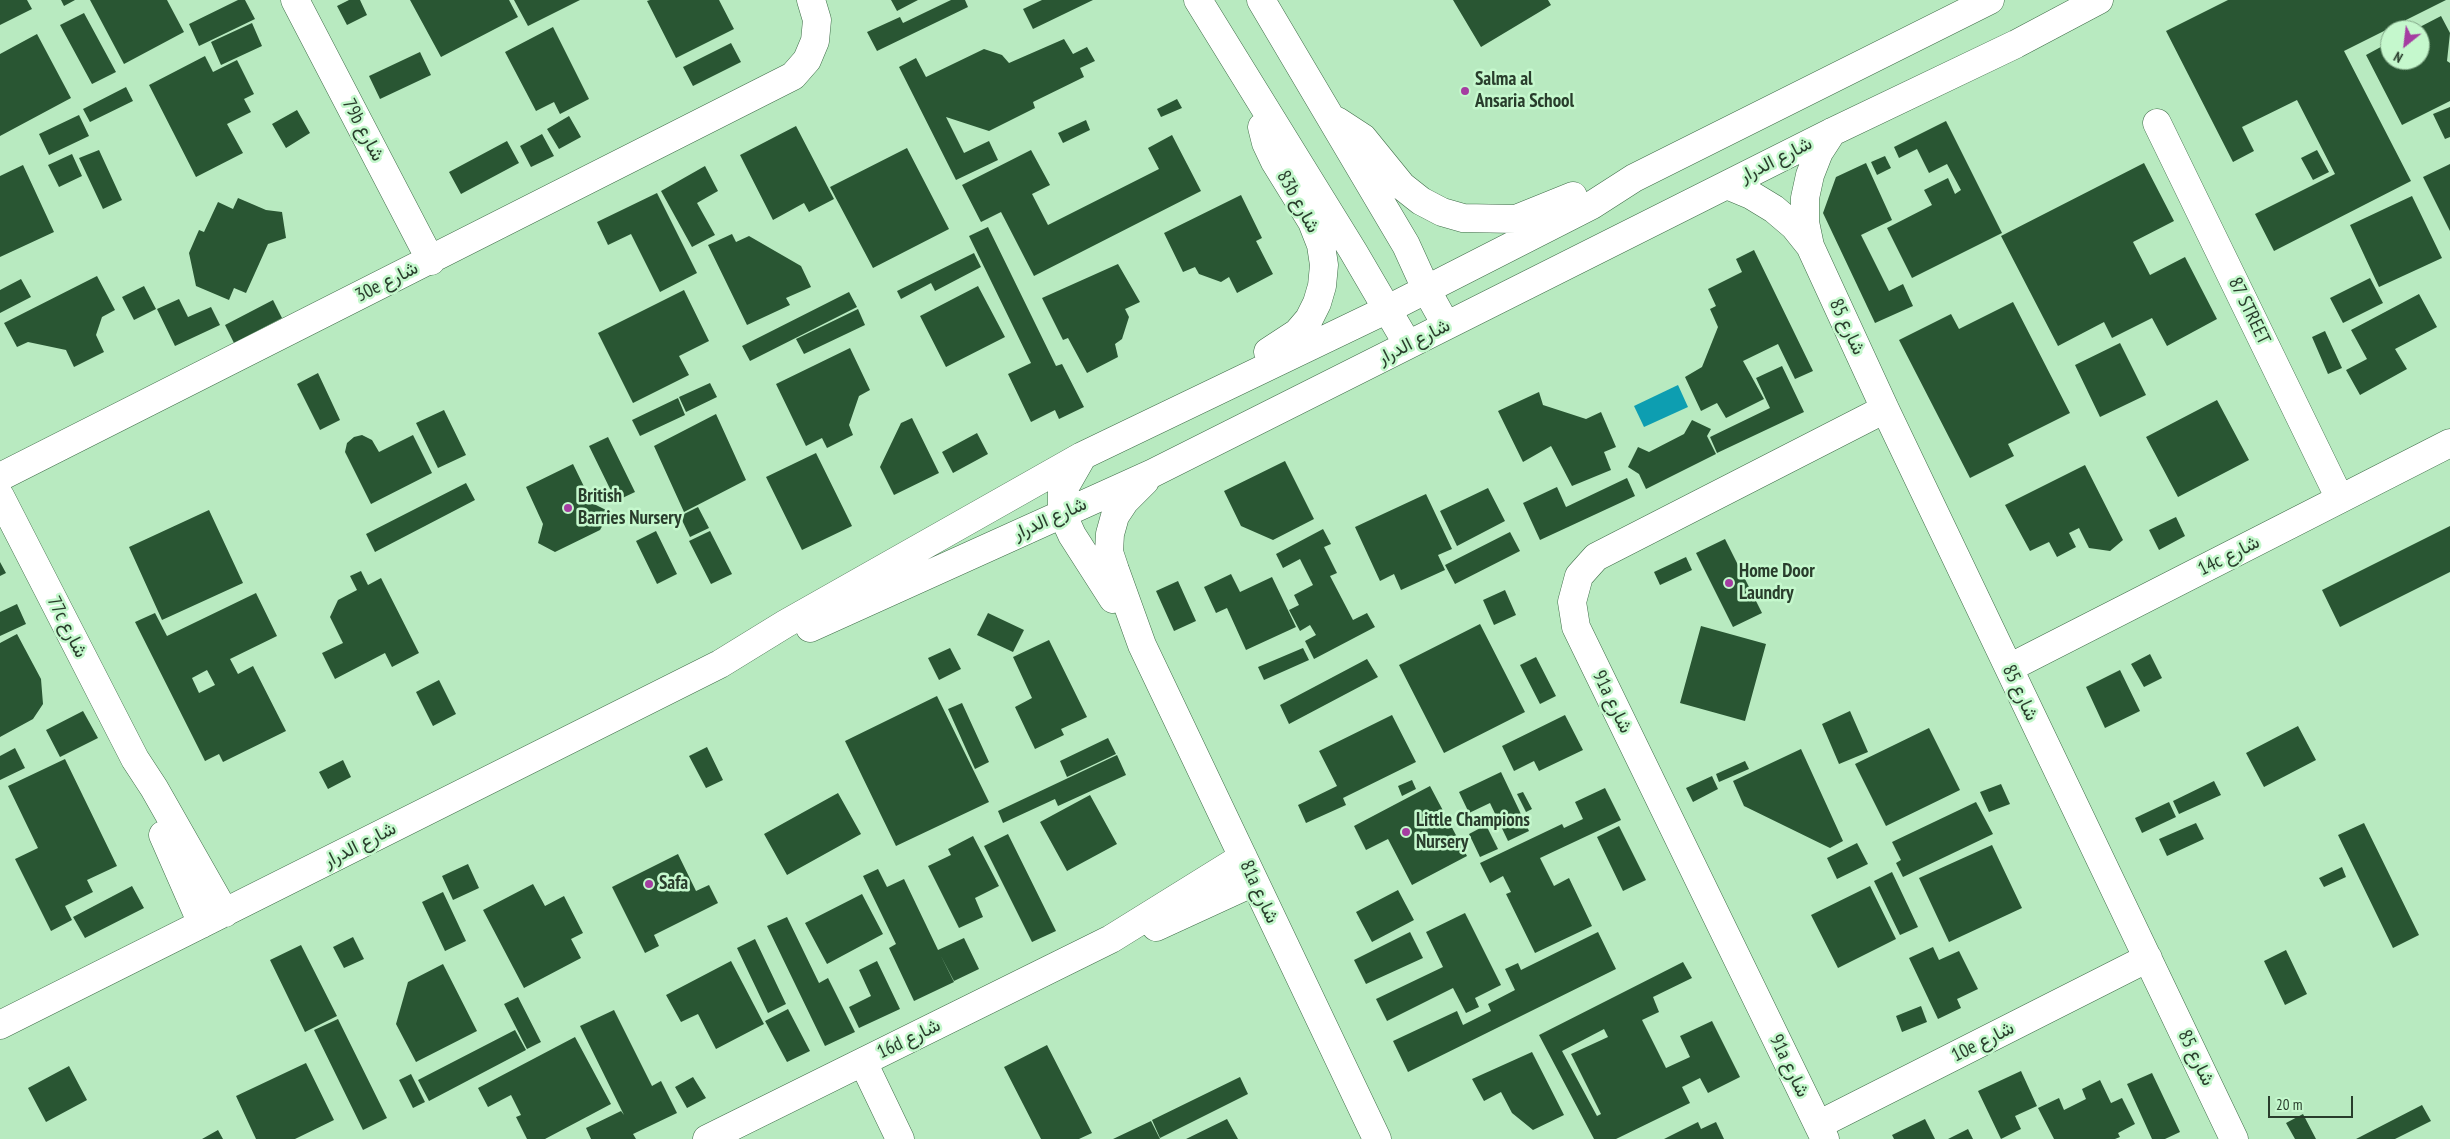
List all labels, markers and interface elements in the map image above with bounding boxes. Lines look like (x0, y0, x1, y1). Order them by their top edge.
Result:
north arrow (2380, 20, 2430, 70)
text: N (2391, 48, 2406, 67)
place label: Salma al Ansaria School (1475, 69, 1574, 113)
marker: Salma al Ansaria School (1459, 85, 1471, 97)
street label: 79b شارع (337, 95, 389, 165)
street label: شارع الدرار (1736, 132, 1816, 188)
street label: 83b شارع (1272, 167, 1324, 237)
street label: 30e شارع (352, 257, 422, 307)
street label: 87 STREET (2223, 274, 2275, 348)
street label: شارع 85 (1824, 295, 1870, 359)
street label: شارع الدرار (1374, 314, 1454, 370)
place label: British Barries Nursery (578, 486, 681, 530)
street label: شارع الدرار (1010, 493, 1090, 545)
marker: British Barries Nursery (562, 502, 574, 514)
street label: 14c شارع (2194, 531, 2264, 581)
place label: Home Door Laundry (1739, 561, 1815, 605)
marker: Home Door Laundry (1723, 577, 1735, 589)
street label: 77c شارع (42, 592, 92, 662)
street label: شارع 85 (1997, 661, 2043, 725)
street label: 91a شارع (1587, 667, 1637, 737)
place label: Little Champions Nursery (1416, 810, 1530, 854)
street label: شارع الدرار (320, 817, 400, 873)
marker: Little Champions Nursery (1400, 826, 1412, 838)
street label: 81a شارع (1235, 857, 1283, 927)
place label: Safa (659, 873, 688, 895)
marker: Safa (643, 878, 655, 890)
street label: 16d شارع (874, 1014, 944, 1064)
street label: 10e شارع (1948, 1017, 2018, 1067)
street label: شارع 85 (2173, 1026, 2219, 1090)
street label: 91a شارع (1764, 1031, 1814, 1101)
scale bar (2270, 1086, 2355, 1118)
text: 20 m (2276, 1095, 2302, 1114)

